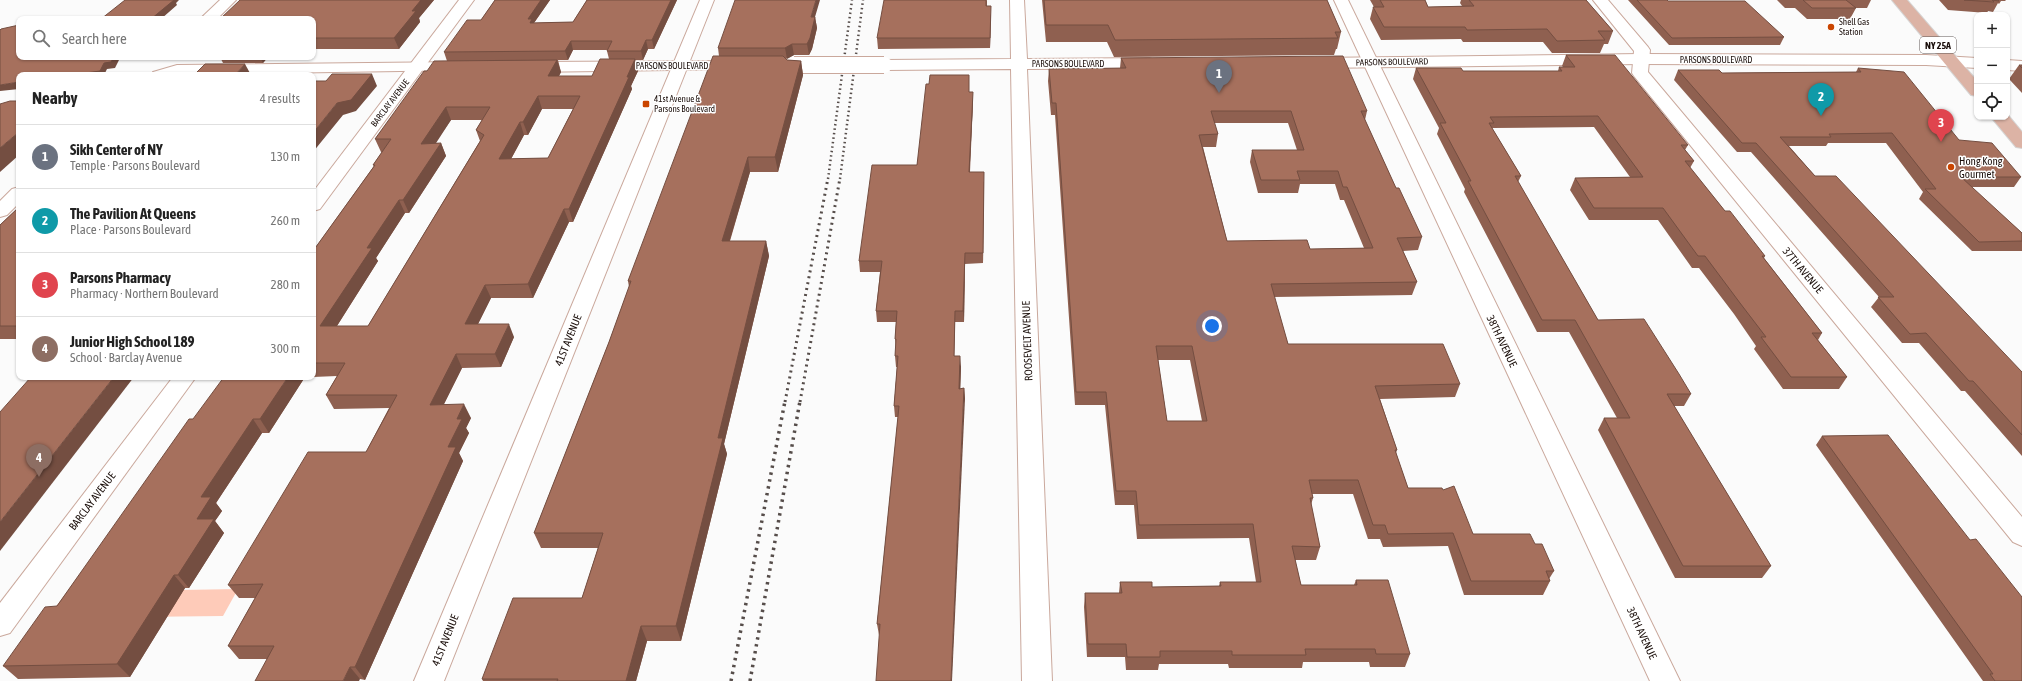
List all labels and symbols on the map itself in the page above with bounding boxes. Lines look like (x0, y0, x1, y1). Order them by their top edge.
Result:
place label: Shell Gas Station (1839, 17, 1869, 37)
marker: Shell Gas Station (1826, 22, 1836, 32)
road number: NY 25A (1920, 37, 1956, 53)
street label: PARSONS BOULEVARD (1680, 55, 1752, 65)
street label: PARSONS BOULEVARD (1356, 56, 1428, 68)
street label: PARSONS BOULEVARD (1032, 59, 1104, 69)
pin: 1 (1206, 60, 1232, 93)
street label: PARSONS BOULEVARD (636, 61, 708, 71)
street label: BARCLAY AVENUE (369, 77, 411, 129)
pin: 2 (1808, 83, 1834, 116)
place label: 41st Avenue & Parsons Boulevard (654, 94, 715, 114)
marker: 41st Avenue & Parsons Boulevard (641, 99, 651, 109)
pin: 3 (1928, 109, 1954, 142)
place label: Hong Kong Gourmet (1959, 155, 2003, 180)
marker: Hong Kong Gourmet (1946, 162, 1956, 172)
street label: 37TH AVENUE (1780, 245, 1826, 296)
street label: ROOSEVELT AVENUE (1020, 300, 1034, 381)
street label: 41ST AVENUE (552, 312, 584, 367)
street label: 38TH AVENUE (1484, 313, 1520, 369)
your location (1202, 316, 1222, 336)
pin: 4 (26, 444, 52, 477)
street label: BARCLAY AVENUE (66, 469, 118, 532)
street label: 38TH AVENUE (1625, 605, 1659, 661)
street label: 41ST AVENUE (429, 612, 461, 667)

